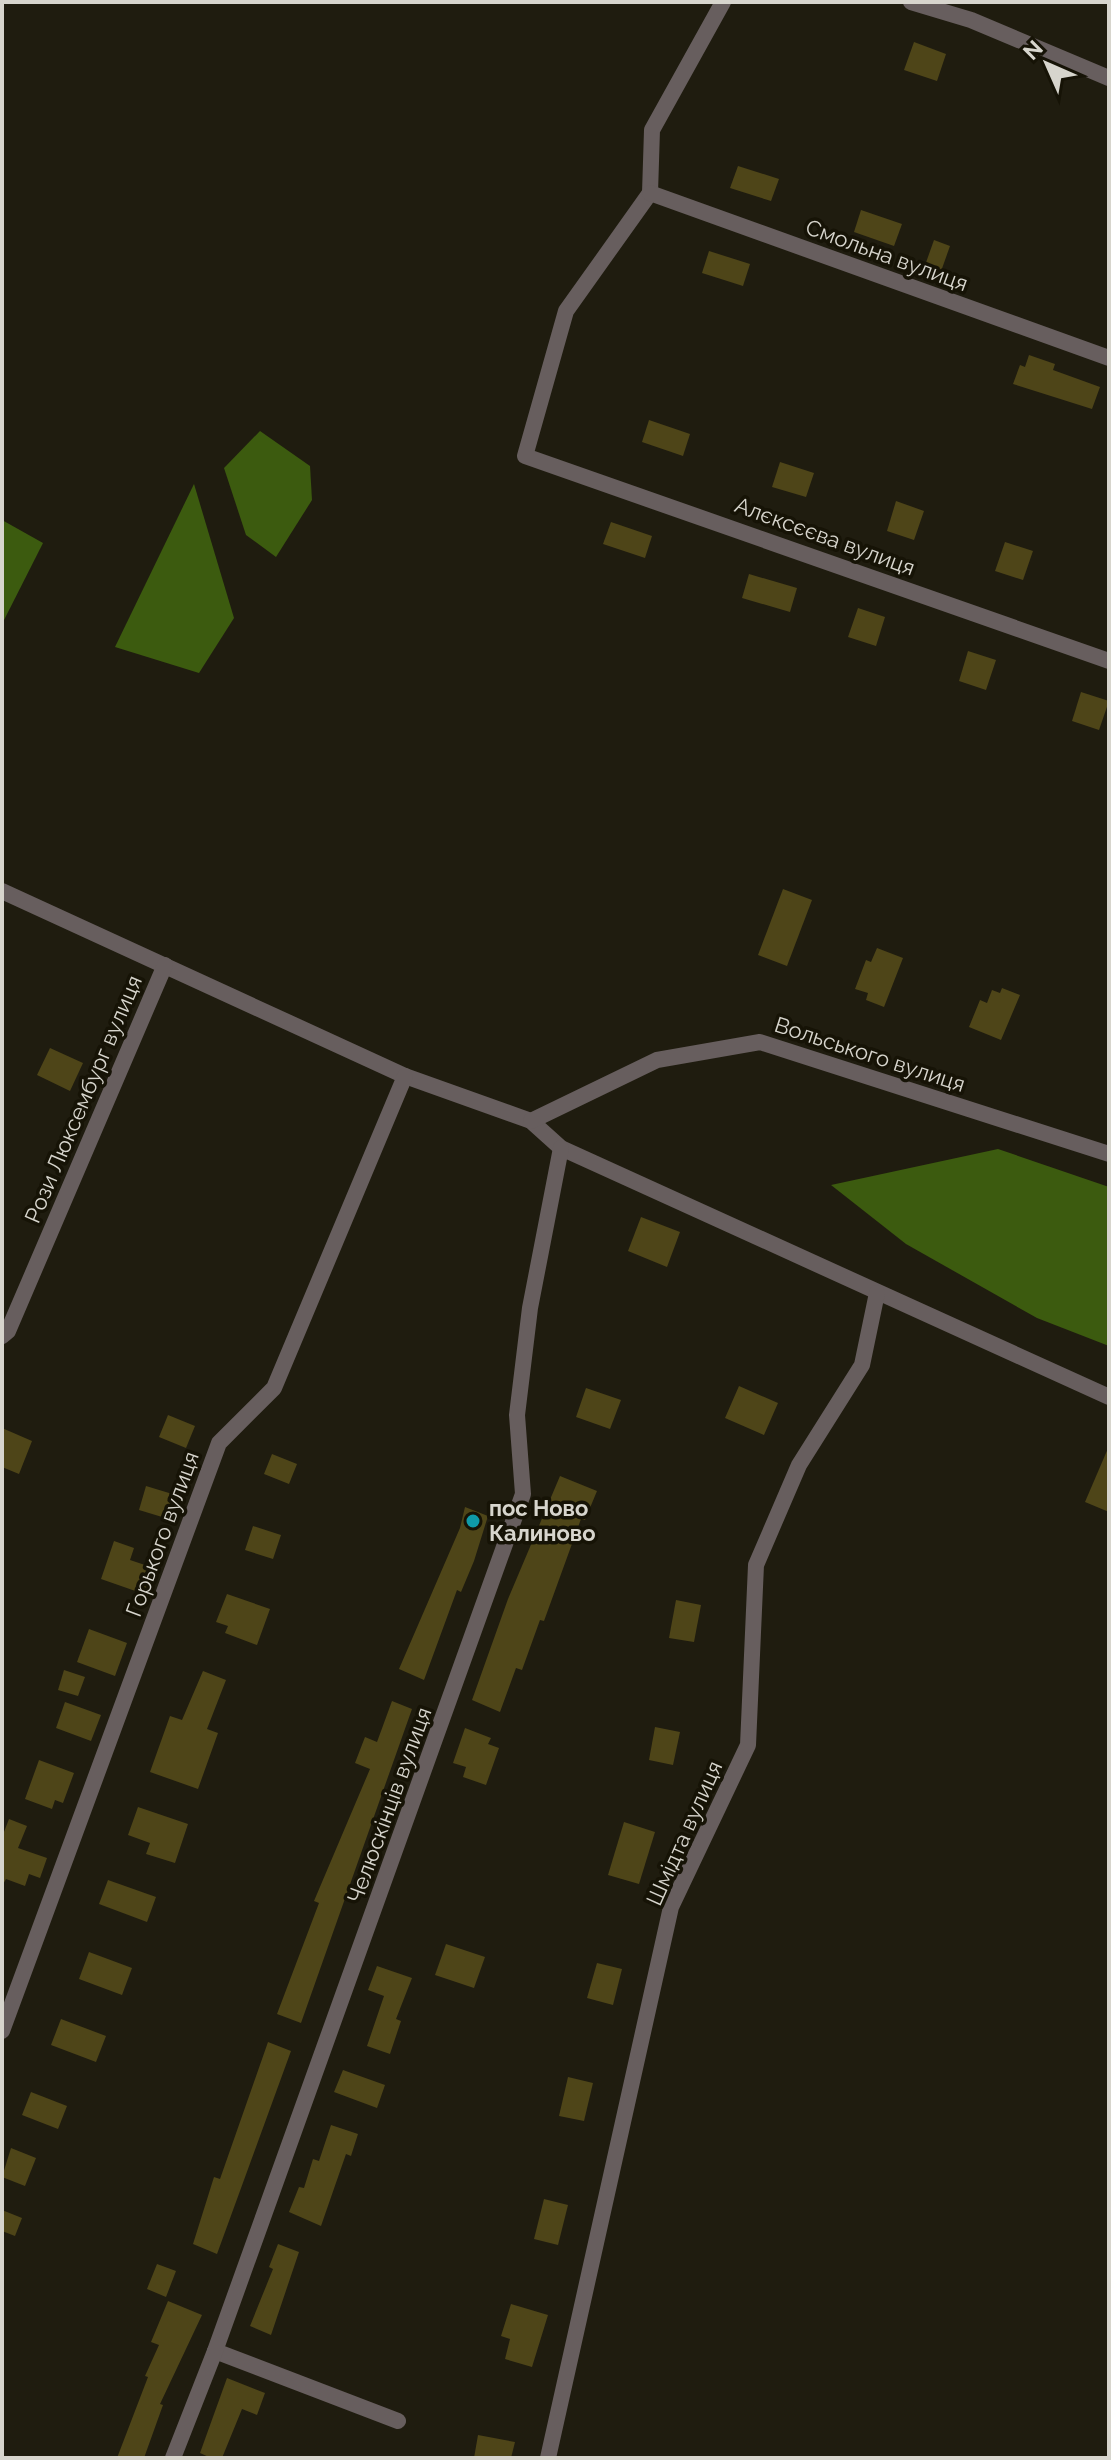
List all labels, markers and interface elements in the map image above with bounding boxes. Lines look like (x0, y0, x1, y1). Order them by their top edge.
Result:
north arrow (1007, 24, 1087, 104)
text: N (1018, 35, 1048, 65)
street label: Смольна вулиця (802, 214, 972, 296)
street label: Алєксєєва вулиця (731, 491, 919, 581)
street label: Рози Люксембург вулиця (19, 971, 147, 1227)
street label: Вольського вулиця (771, 1011, 969, 1097)
street label: Горького вулиця (120, 1448, 204, 1620)
place label: пос Ново Калиново (489, 1495, 596, 1546)
marker: пос Ново Калиново (464, 1512, 482, 1530)
street label: Челюскінців вулиця (342, 1704, 436, 1906)
street label: Шмідта вулиця (641, 1757, 727, 1909)

